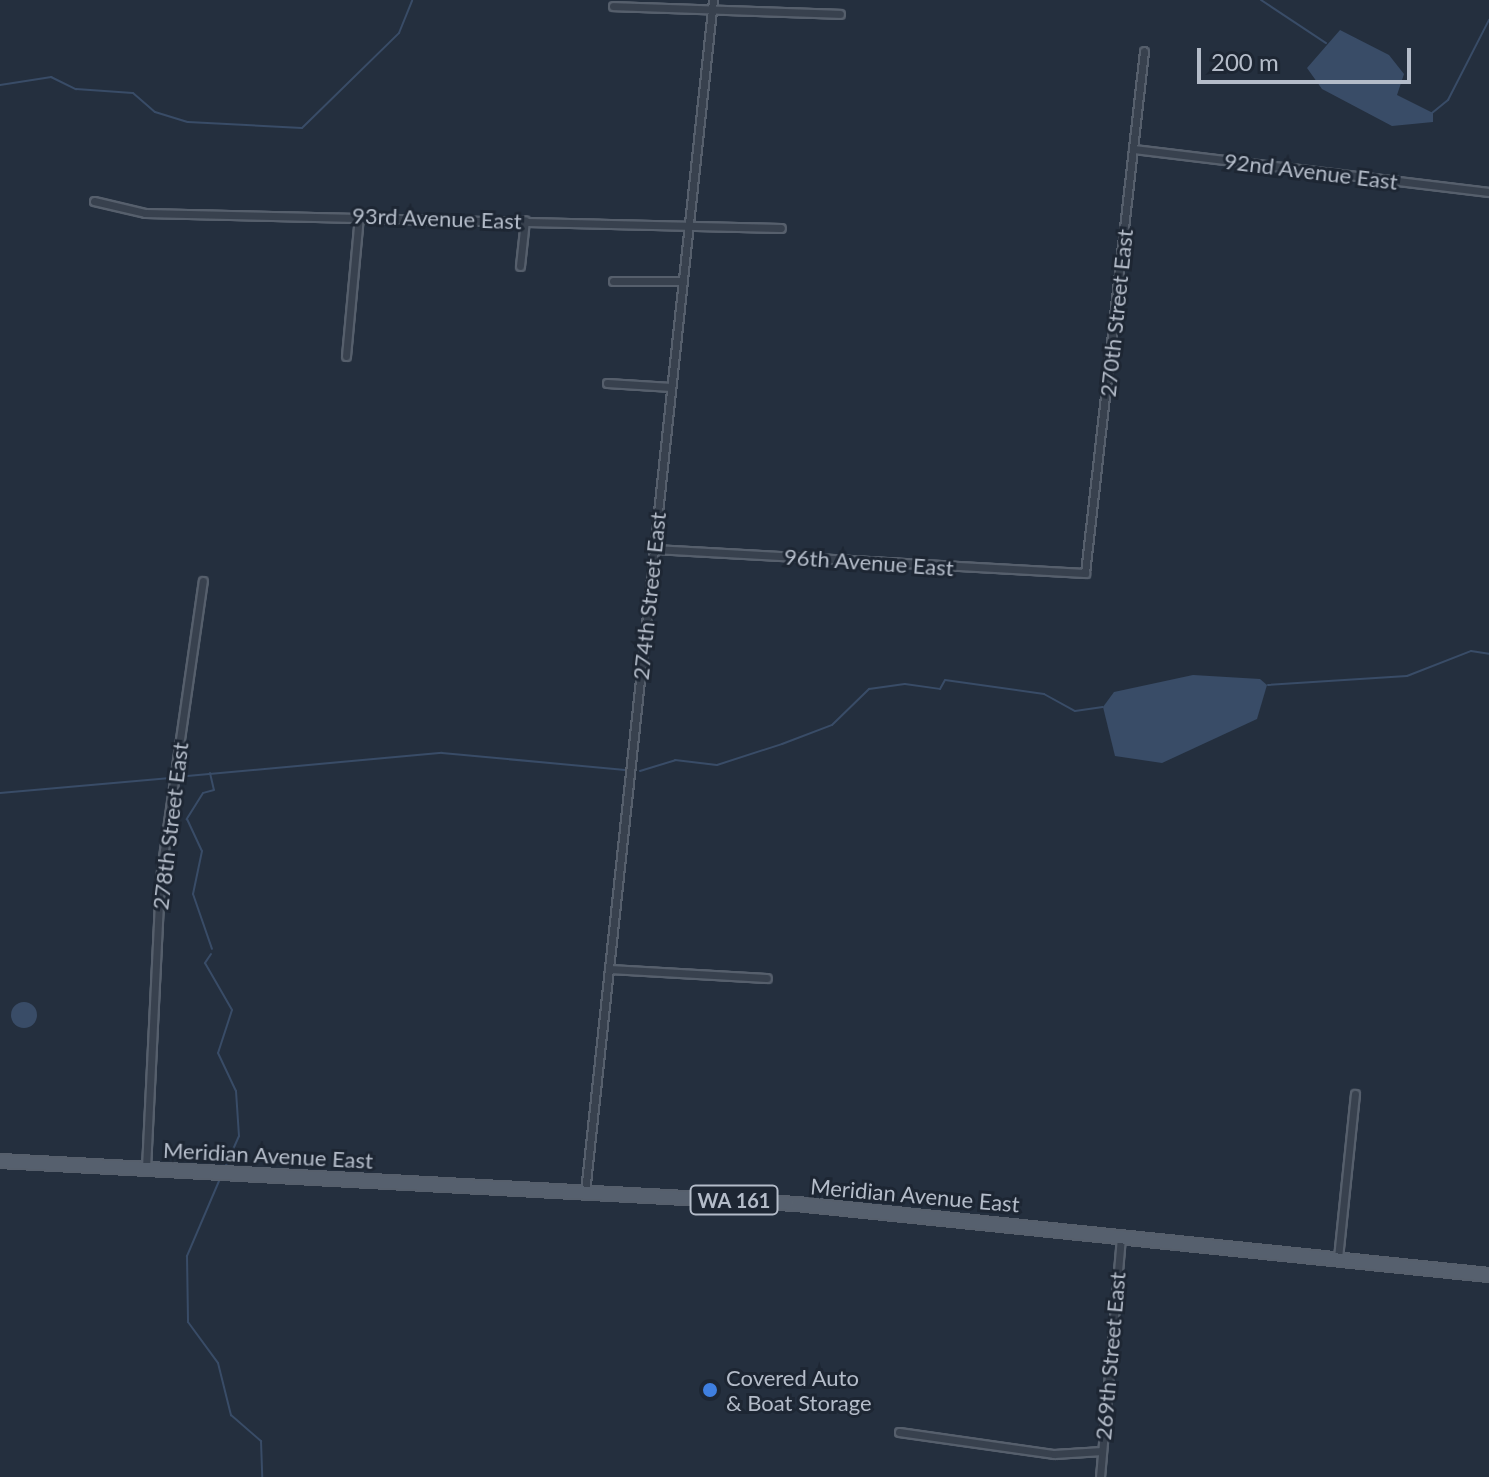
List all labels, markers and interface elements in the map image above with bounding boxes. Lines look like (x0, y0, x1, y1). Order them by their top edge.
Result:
scale bar (1201, 32, 1415, 82)
text: 200 m (1211, 47, 1279, 76)
street label: 92nd Avenue East (1222, 147, 1400, 195)
street label: 93rd Avenue East (351, 202, 523, 234)
street label: 270th Street East (1094, 228, 1138, 398)
street label: 274th Street East (627, 511, 671, 681)
street label: 96th Avenue East (783, 543, 955, 581)
street label: 278th Street East (147, 741, 193, 911)
street label: Meridian Avenue East (162, 1136, 374, 1174)
street label: Meridian Avenue East (809, 1173, 1021, 1217)
road number: WA 161 (688, 1184, 780, 1216)
street label: 269th Street East (1090, 1271, 1130, 1441)
place label: Covered Auto & Boat Storage (726, 1364, 872, 1416)
marker: Covered Auto & Boat Storage (701, 1381, 719, 1399)

